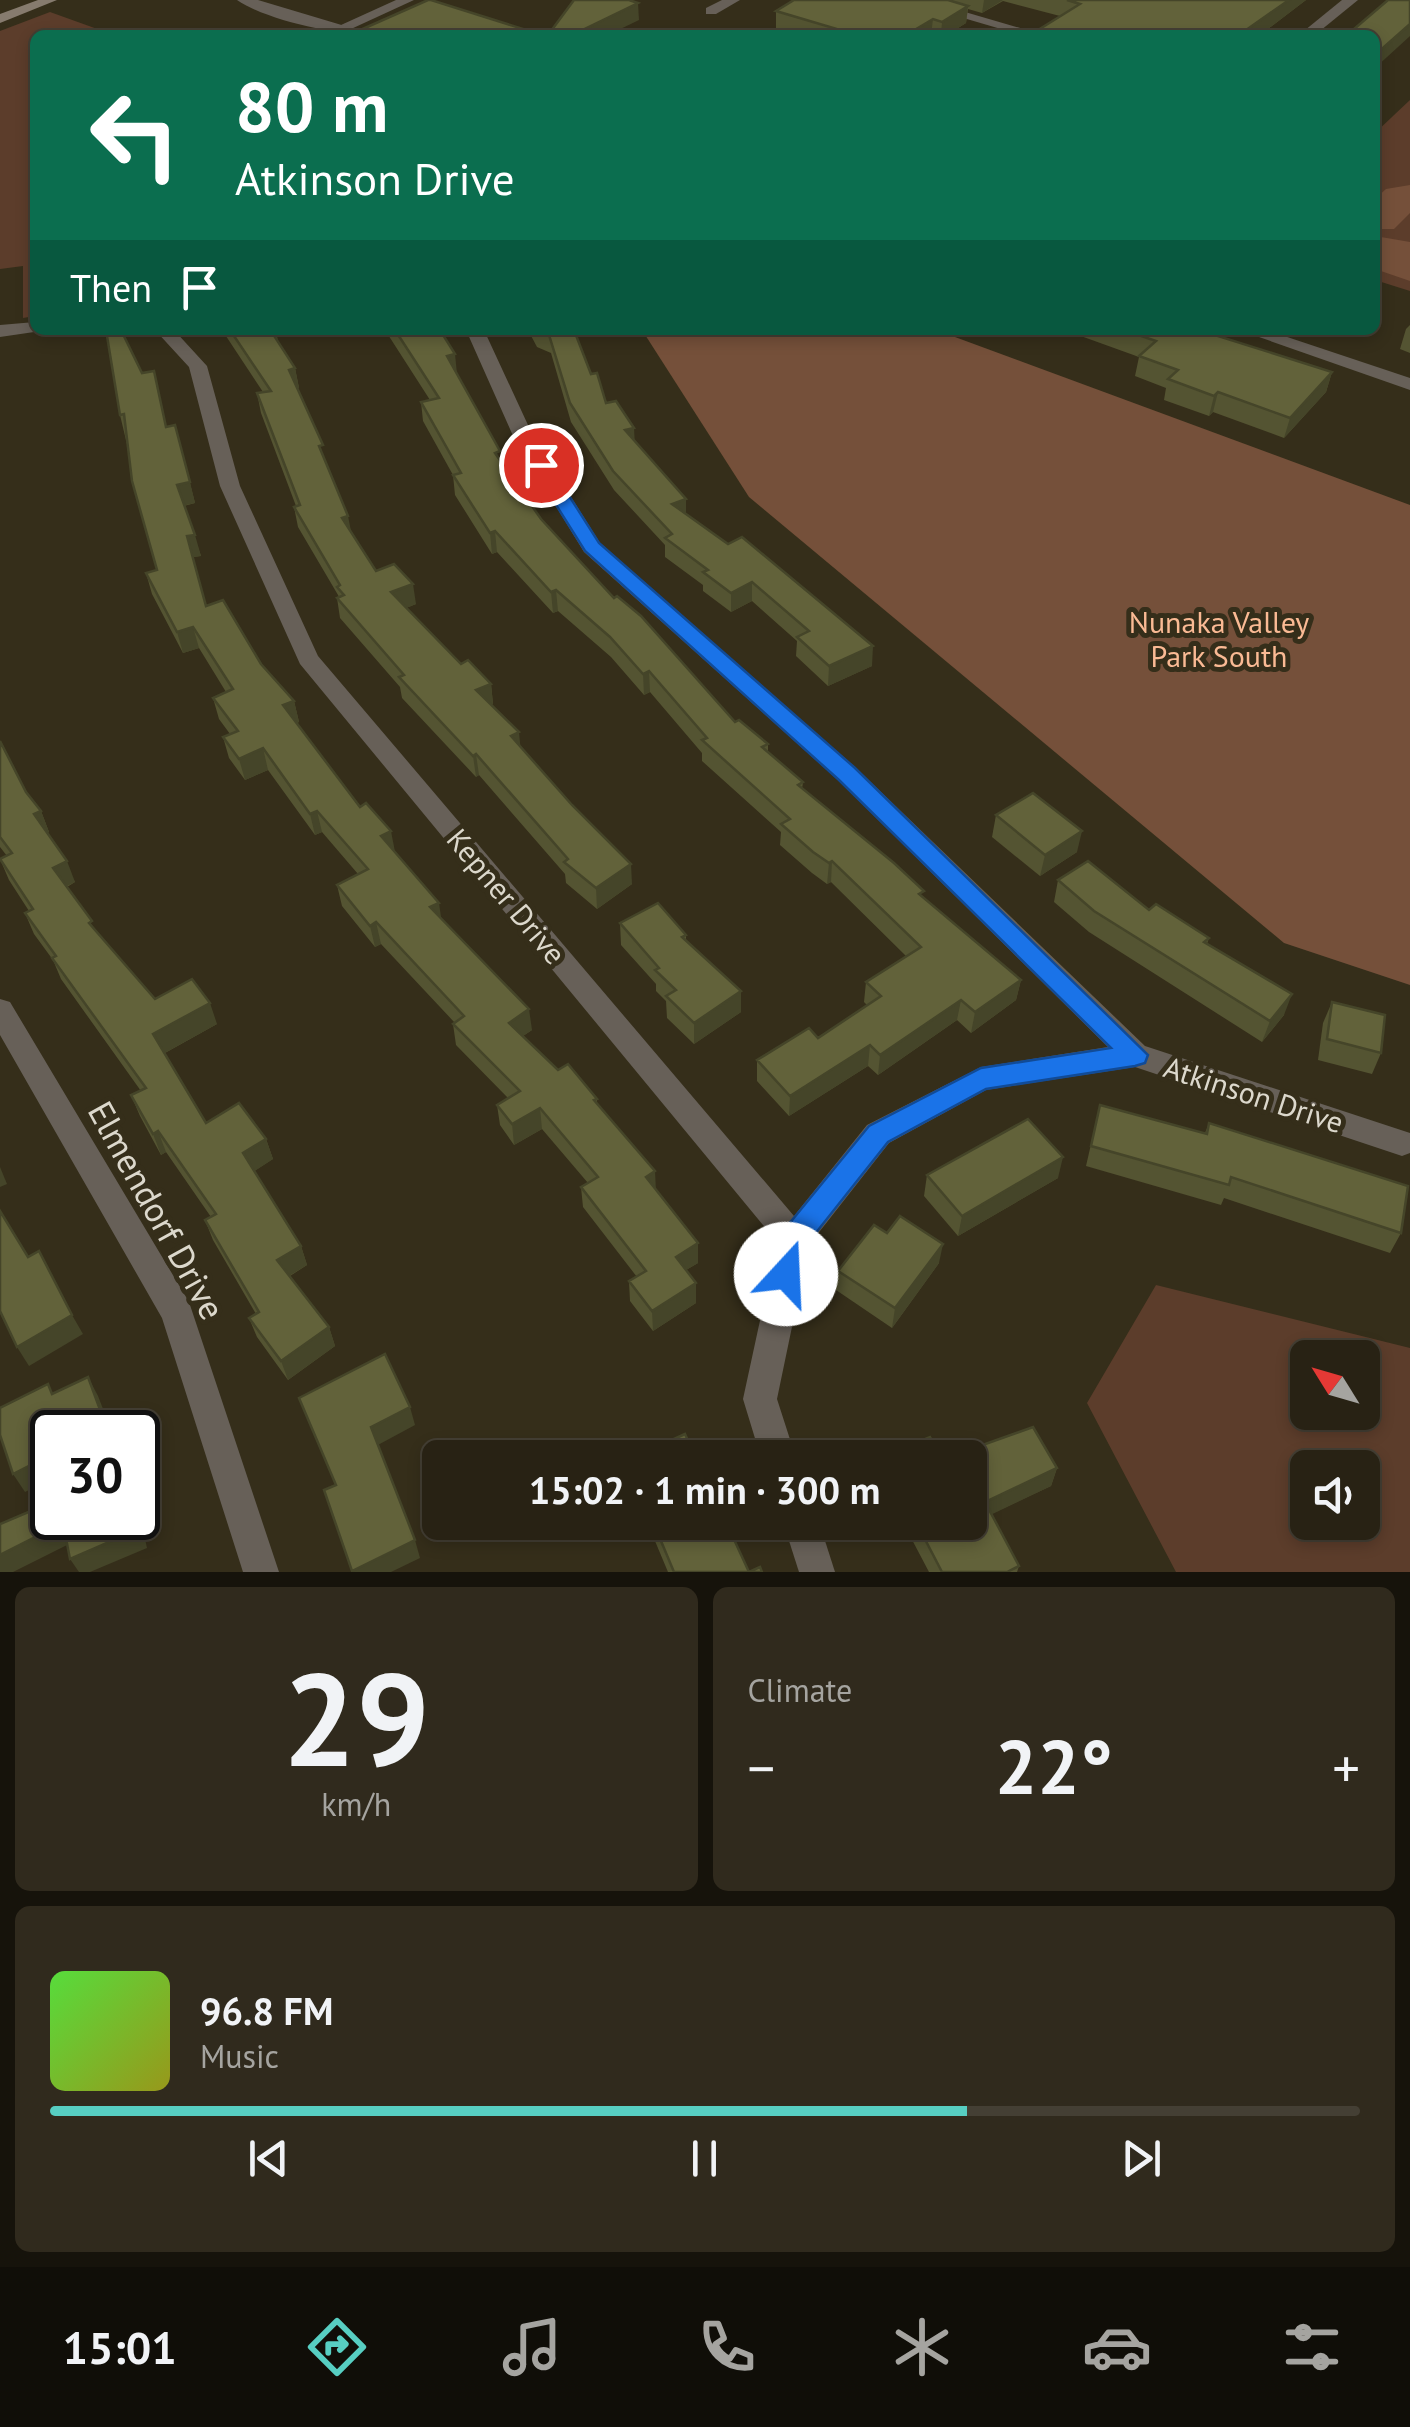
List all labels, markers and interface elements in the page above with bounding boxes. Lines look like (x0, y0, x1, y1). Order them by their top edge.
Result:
text: 80 m (235, 61, 388, 151)
icon: left (70, 70, 200, 200)
text: Atkinson Drive (235, 149, 515, 207)
icon: arrive (172, 260, 227, 315)
text: Then (70, 263, 152, 312)
pin (499, 423, 584, 508)
icon: arrive (514, 438, 569, 493)
park label: Nunaka Valley Park South (1129, 602, 1309, 675)
street label: Kepner Drive (439, 820, 575, 972)
street label: Atkinson Drive (1159, 1047, 1349, 1141)
street label: Elmendorf Drive (78, 1093, 236, 1327)
position arrow (734, 1222, 838, 1326)
north arrow (1290, 1340, 1380, 1430)
map controls (1290, 1340, 1380, 1540)
speed limit sign: 30 (30, 1410, 160, 1540)
button: sound (1290, 1450, 1380, 1540)
text: 15:02 · 1 min · 300 m (529, 1465, 880, 1514)
text: 29 (283, 1634, 430, 1802)
text: Climate (748, 1669, 852, 1711)
text: 22° (995, 1718, 1113, 1815)
text: − (748, 1732, 775, 1803)
text: + (1332, 1732, 1360, 1803)
text: km/h (321, 1783, 391, 1825)
text: 96.8 FM (200, 1986, 333, 2035)
text: Music (200, 2035, 279, 2077)
icon: previous (241, 2131, 296, 2186)
icon: pause (677, 2131, 732, 2186)
icon: next (1114, 2131, 1169, 2186)
icon: directions (302, 2312, 372, 2382)
icon: music (497, 2312, 567, 2382)
icon: phone (692, 2312, 762, 2382)
icon: climate (887, 2312, 957, 2382)
icon: car (1082, 2312, 1152, 2382)
icon: filters (1277, 2312, 1347, 2382)
text: 15:01 (63, 2318, 177, 2376)

